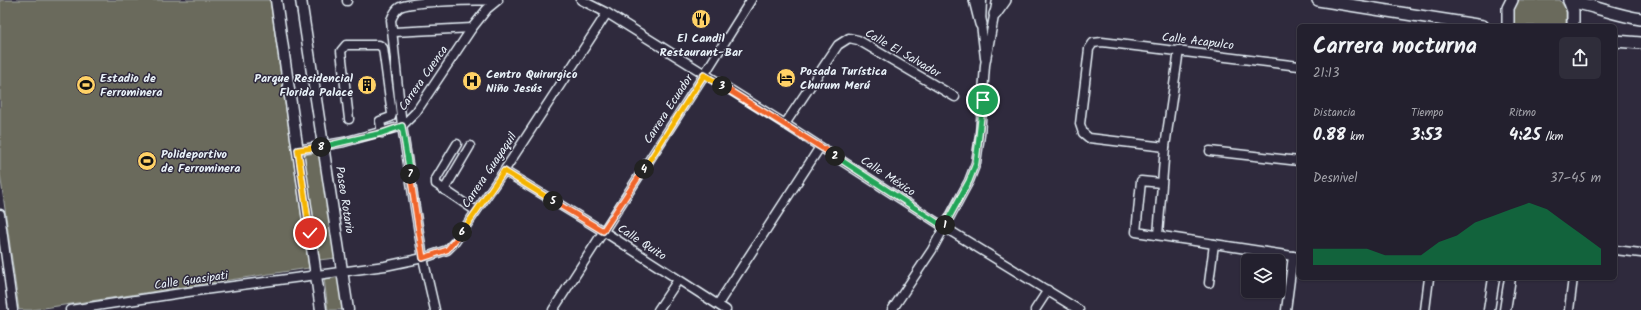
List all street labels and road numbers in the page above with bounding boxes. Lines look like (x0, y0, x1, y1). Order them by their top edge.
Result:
street label: Calle El Salvador (861, 24, 945, 83)
street label: Calle Acapulco (1161, 28, 1235, 55)
street label: Carrera Cuenca (394, 41, 453, 115)
street label: Carrera Ecuador (639, 70, 699, 148)
street label: Carrera Guayaquil (457, 129, 522, 212)
street label: Calle México (856, 151, 919, 201)
street label: Paseo Rotario (330, 165, 359, 235)
street label: Calle Quito (613, 219, 670, 265)
street label: Calle Guasipati (153, 266, 230, 295)

